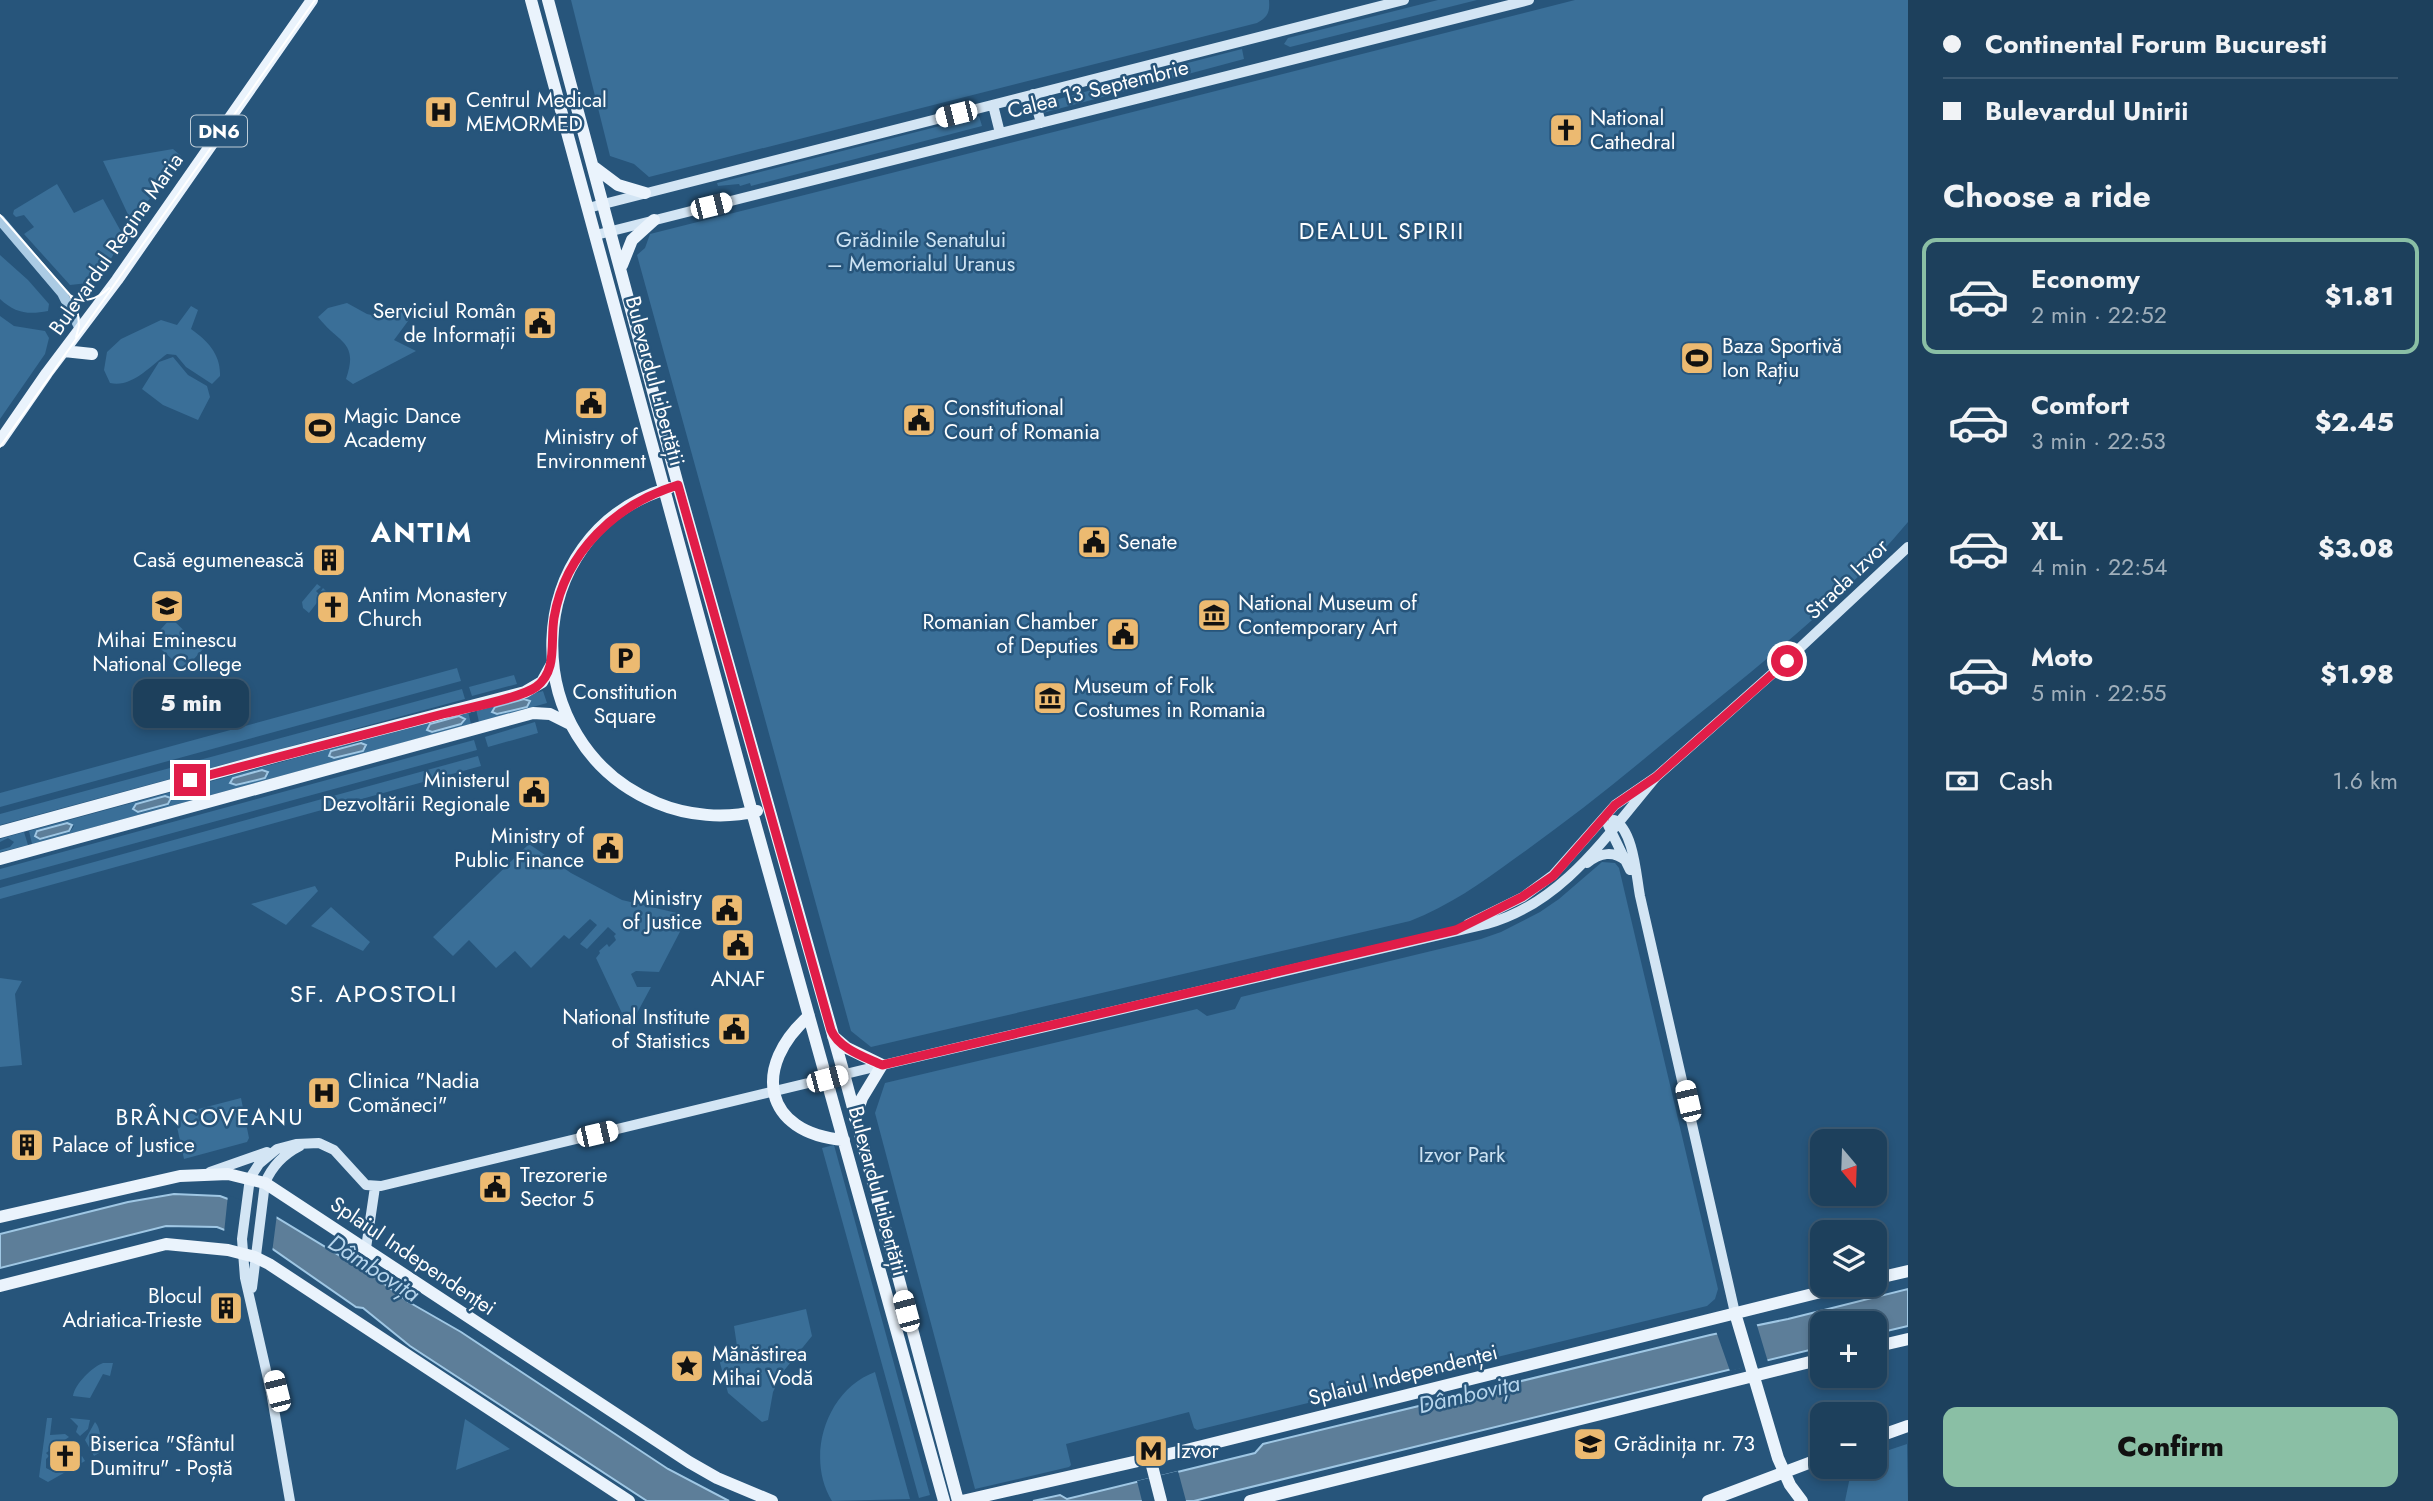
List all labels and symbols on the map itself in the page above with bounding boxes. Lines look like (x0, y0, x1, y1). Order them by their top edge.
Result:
street label: Calea 13 Septembrie (1004, 52, 1192, 126)
place label: Centrul Medical MEMORMED (466, 85, 607, 139)
hospital icon: Centrul Medical MEMORMED (422, 93, 460, 131)
car (934, 99, 979, 129)
place label: National Cathedral (1590, 103, 1675, 157)
church icon: National Cathedral (1547, 111, 1585, 149)
road number: DN6 (191, 116, 247, 146)
street label: Bulevardul Regina Maria (42, 147, 190, 341)
car (689, 191, 734, 221)
district label: DEALUL SPIRII (1299, 214, 1465, 248)
park label: Grădinile Senatului – Memorialul Uranus (827, 225, 1015, 279)
street label: Bulevardul Libertății (618, 293, 692, 469)
place label: Serviciul Român de Informații (373, 296, 516, 350)
public building icon: Serviciul Român de Informații (521, 304, 559, 342)
place label: Baza Sportivă Ion Rațiu (1722, 331, 1842, 385)
sports icon: Baza Sportivă Ion Rațiu (1678, 339, 1716, 377)
public building icon: Ministry of Environment (572, 384, 610, 422)
place label: Constitutional Court of Romania (944, 393, 1099, 447)
place label: Magic Dance Academy (344, 401, 461, 455)
public building icon: Constitutional Court of Romania (900, 401, 938, 439)
sports icon: Magic Dance Academy (301, 409, 339, 447)
place label: Ministry of Environment (536, 422, 646, 476)
district label: ANTIM (370, 512, 473, 553)
public building icon: Senate (1075, 523, 1113, 561)
place label: Senate (1118, 527, 1177, 557)
street label: Strada Izvor (1799, 531, 1896, 626)
building icon: Casă egumenească (310, 541, 348, 579)
place label: Casă egumenească (133, 545, 304, 575)
place label: Antim Monastery Church (358, 580, 508, 634)
school or university icon: Mihai Eminescu National College (148, 587, 186, 625)
church icon: Antim Monastery Church (314, 588, 352, 626)
place label: National Museum of Contemporary Art (1238, 588, 1418, 642)
museum icon: National Museum of Contemporary Art (1195, 596, 1233, 634)
place label: Romanian Chamber of Deputies (923, 607, 1099, 661)
public building icon: Romanian Chamber of Deputies (1104, 615, 1142, 653)
place label: Mihai Eminescu National College (92, 625, 242, 679)
parking icon: Constitution Square (606, 639, 644, 677)
route start (1771, 645, 1803, 677)
place label: Museum of Folk Costumes in Romania (1074, 671, 1265, 725)
place label: Constitution Square (573, 677, 677, 731)
callout: 5 min (132, 678, 248, 728)
museum icon: Museum of Folk Costumes in Romania (1031, 679, 1069, 717)
route end (174, 764, 206, 796)
place label: Ministerul Dezvoltării Regionale (322, 765, 510, 819)
public building icon: Ministerul Dezvoltării Regionale (515, 773, 553, 811)
place label: Ministry of Public Finance (454, 821, 585, 875)
public building icon: Ministry of Public Finance (589, 829, 627, 867)
place label: Ministry of Justice (622, 883, 703, 937)
public building icon: Ministry of Justice (708, 891, 746, 929)
public building icon: ANAF (719, 926, 757, 964)
place label: ANAF (711, 964, 765, 994)
district label: SF. APOSTOLI (290, 976, 458, 1011)
place label: National Institute of Statistics (562, 1002, 710, 1056)
public building icon: National Institute of Statistics (715, 1010, 753, 1048)
car (804, 1063, 851, 1095)
place label: Clinica "Nadia Comăneci" (348, 1066, 479, 1120)
hospital icon: Clinica "Nadia Comăneci" (305, 1074, 343, 1112)
car (1674, 1078, 1703, 1124)
district label: BRÂNCOVEANU (115, 1100, 305, 1134)
street label: Bulevardul Libertății (841, 1103, 915, 1279)
car (575, 1119, 620, 1149)
building icon: Palace of Justice (8, 1126, 46, 1164)
north arrow (1810, 1129, 1886, 1206)
place label: Palace of Justice (52, 1130, 195, 1160)
park label: Izvor Park (1419, 1140, 1506, 1170)
place label: Trezorerie Sector 5 (520, 1160, 608, 1214)
public building icon: Trezorerie Sector 5 (476, 1168, 514, 1206)
street label: Splaiul Independenței (324, 1189, 502, 1323)
water label: Dâmbovița (321, 1226, 427, 1311)
place label: Blocul Adriatica-Trieste (62, 1281, 202, 1335)
car (891, 1288, 922, 1334)
building icon: Blocul Adriatica-Trieste (207, 1289, 245, 1327)
street label: Splaiul Independenței (1305, 1337, 1501, 1413)
place label: Mănăstirea Mihai Vodă (712, 1339, 813, 1393)
place icon: Mănăstirea Mihai Vodă (668, 1347, 706, 1385)
water label: Dâmbovița (1415, 1366, 1524, 1422)
car (262, 1368, 293, 1414)
school or university icon: Grădinița nr. 73 (1571, 1425, 1609, 1463)
place label: Biserica "Sfântul Dumitru" - Poștă (90, 1429, 235, 1483)
place label: Grădinița nr. 73 (1614, 1429, 1755, 1459)
metro station icon: Izvor (1132, 1432, 1170, 1470)
place label: Izvor (1176, 1436, 1220, 1466)
church icon: Biserica "Sfântul Dumitru" - Poștă (46, 1437, 84, 1475)

